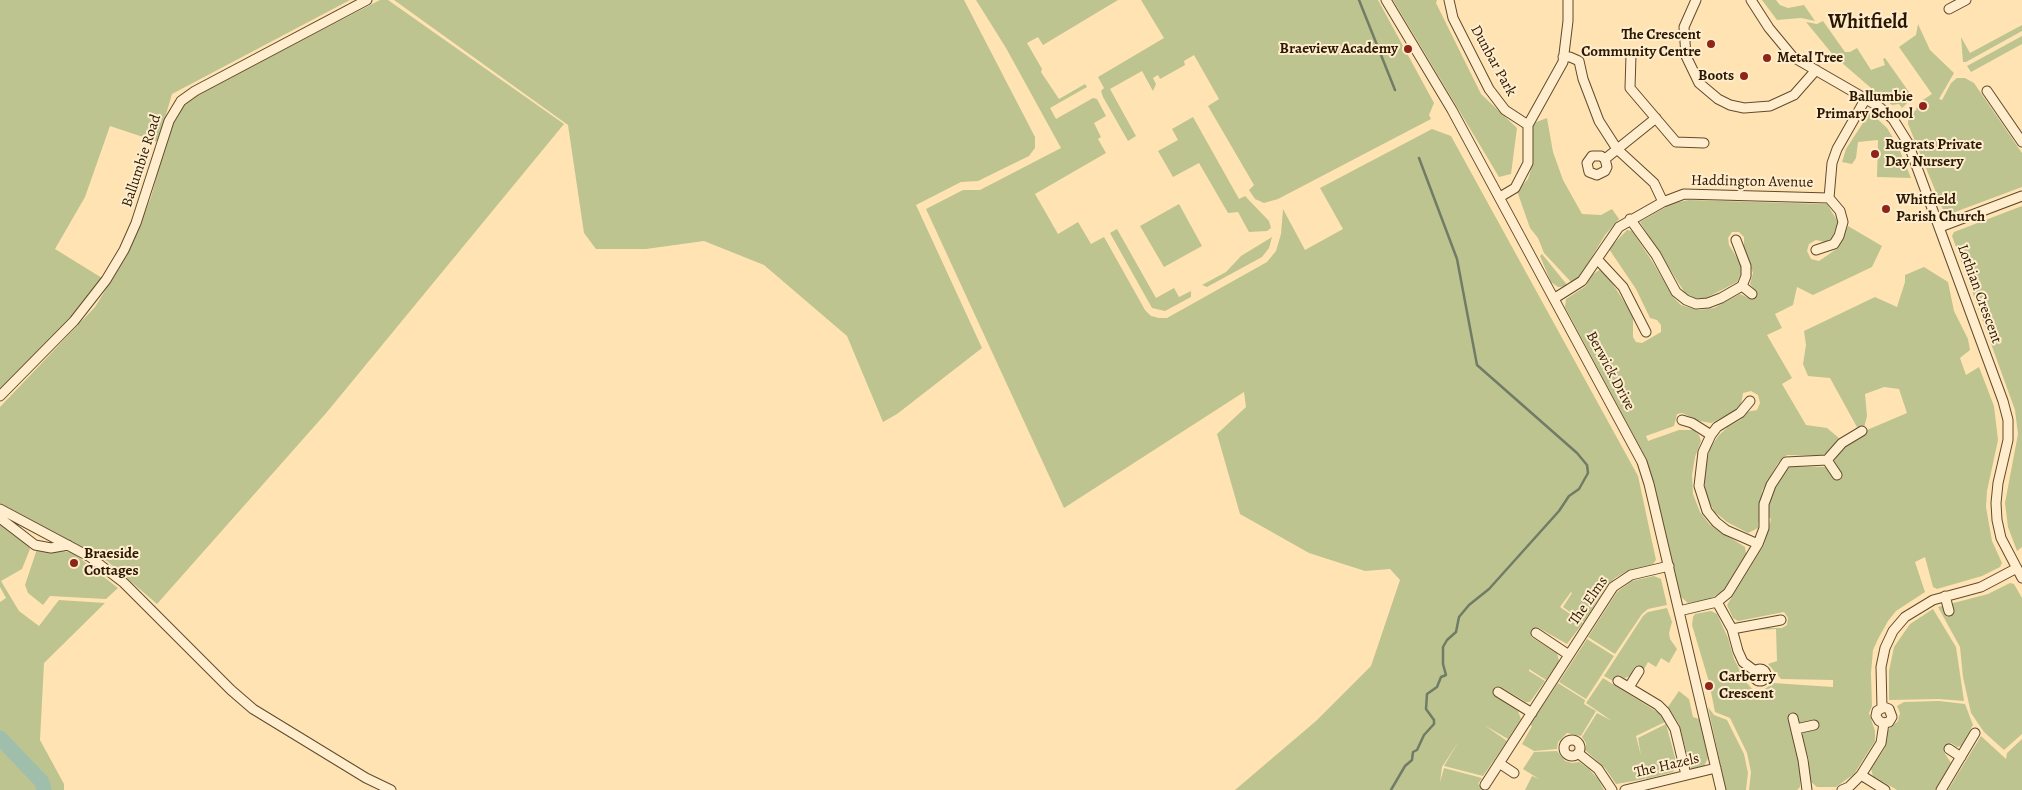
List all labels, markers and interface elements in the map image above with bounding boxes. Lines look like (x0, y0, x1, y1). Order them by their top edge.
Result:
district label: Whitfield (1828, 11, 1908, 35)
street label: Dunbar Park (1466, 22, 1520, 100)
place label: The Crescent Community Centre (1581, 26, 1701, 61)
marker: The Crescent Community Centre (1705, 38, 1717, 50)
place label: Braeview Academy (1280, 40, 1398, 58)
marker: Braeview Academy (1402, 43, 1414, 55)
place label: Metal Tree (1777, 49, 1843, 67)
marker: Metal Tree (1761, 52, 1773, 64)
place label: Boots (1698, 67, 1734, 85)
marker: Boots (1738, 70, 1750, 82)
place label: Ballumbie Primary School (1816, 88, 1913, 123)
marker: Ballumbie Primary School (1917, 100, 1929, 112)
street label: Ballumbie Road (119, 112, 165, 210)
place label: Rugrats Private Day Nursery (1885, 136, 1982, 171)
marker: Rugrats Private Day Nursery (1869, 148, 1881, 160)
street label: Haddington Avenue (1691, 172, 1813, 192)
place label: Whitfield Parish Church (1896, 191, 1985, 226)
marker: Whitfield Parish Church (1880, 203, 1892, 215)
street label: Lothian Crescent (1953, 242, 2005, 346)
street label: Berwick Drive (1582, 328, 1638, 414)
place label: Braeside Cottages (84, 545, 139, 580)
marker: Braeside Cottages (68, 557, 80, 569)
street label: The Elms (1566, 573, 1612, 629)
place label: Carberry Crescent (1719, 668, 1776, 703)
marker: Carberry Crescent (1703, 680, 1715, 692)
street label: The Hazels (1633, 750, 1701, 782)

